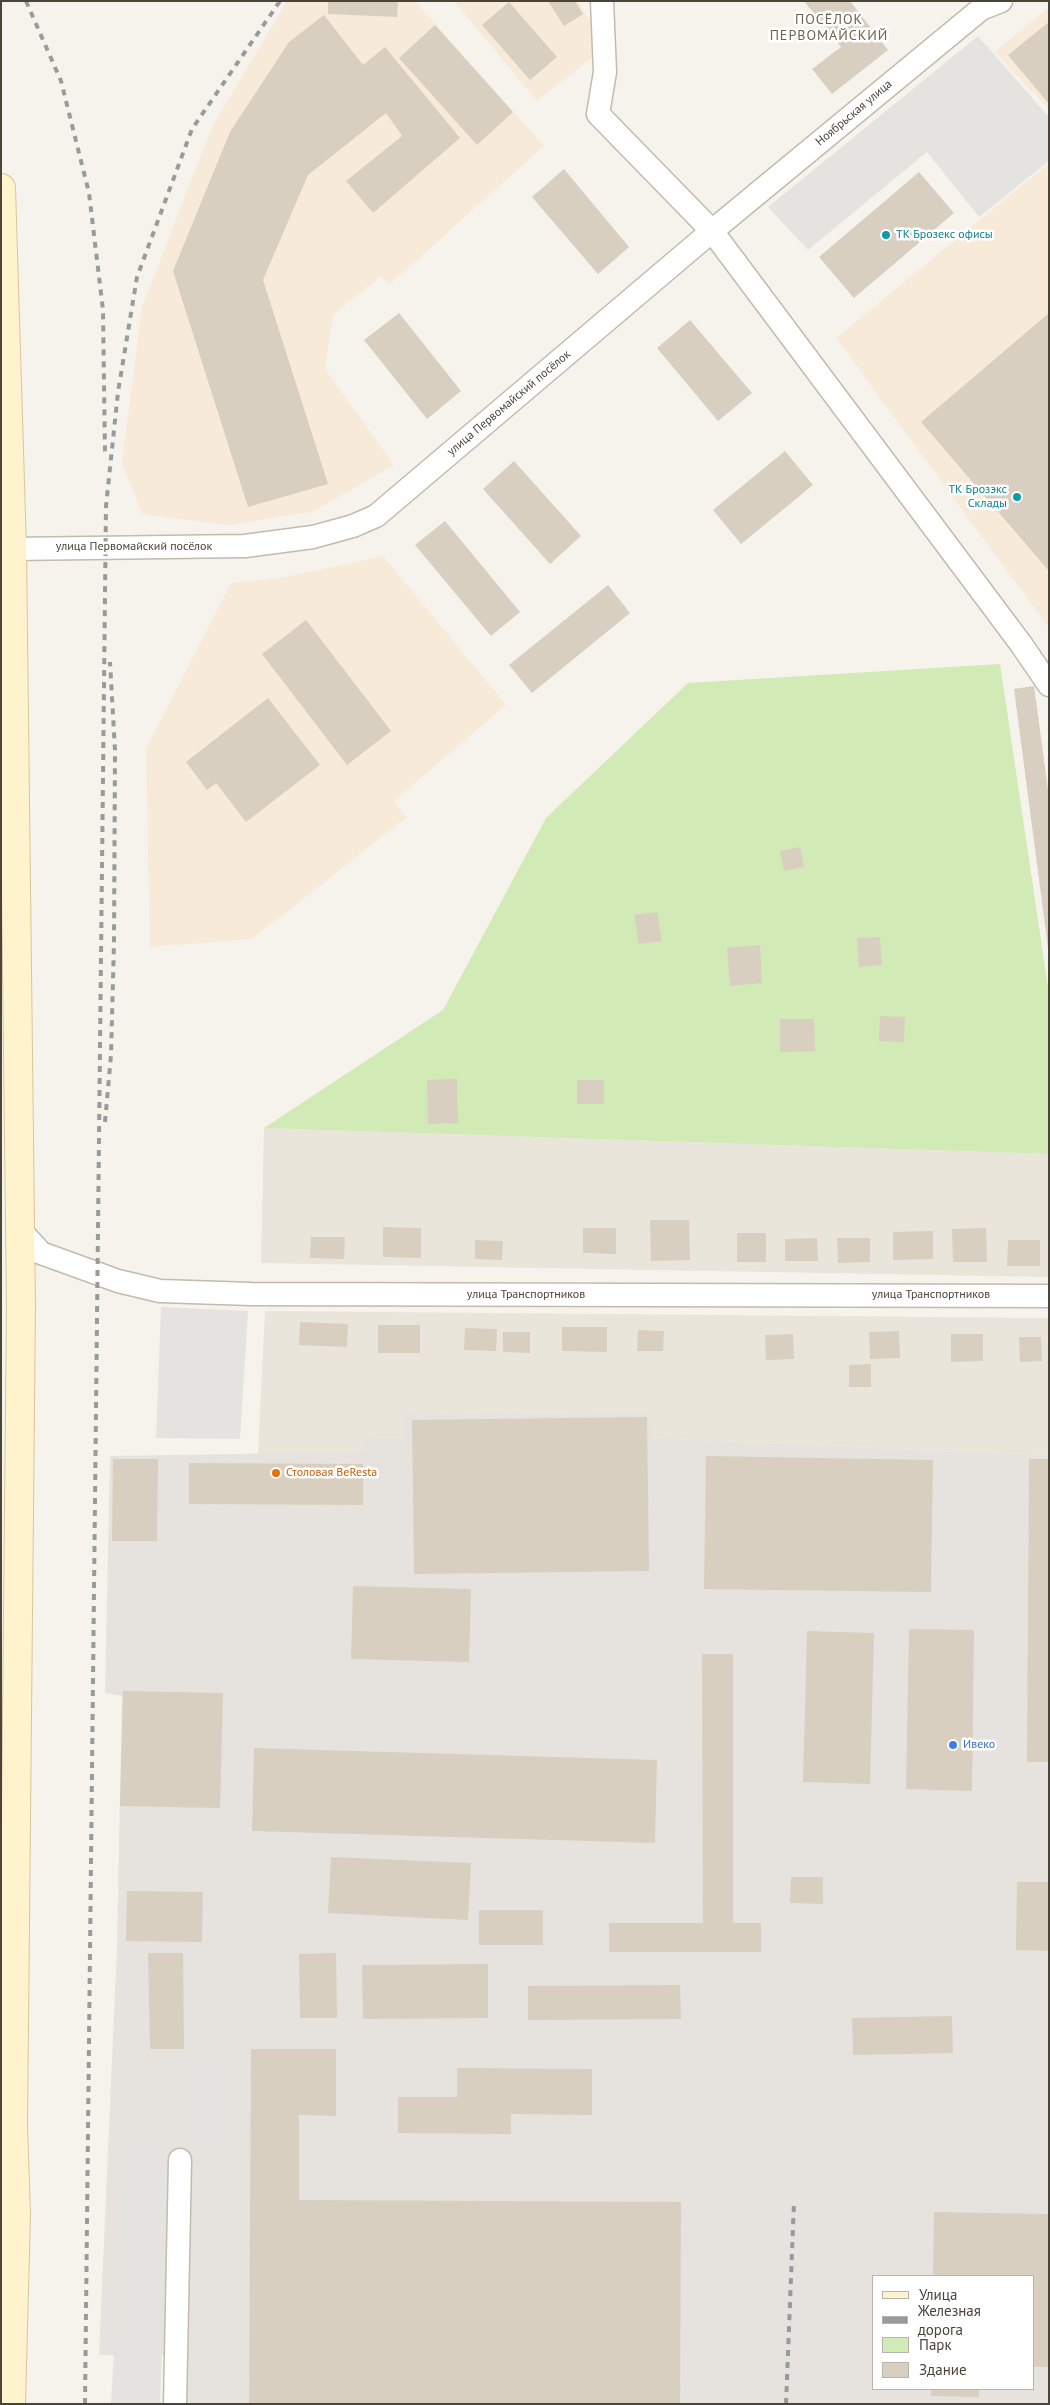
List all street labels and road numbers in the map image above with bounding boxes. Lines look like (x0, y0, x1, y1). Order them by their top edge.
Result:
street label: Ноябрьская улица (813, 77, 895, 149)
street label: улица Первомайский посёлок (444, 347, 574, 459)
street label: улица Первомайский посёлок (56, 540, 212, 554)
street label: улица Транспортников (467, 1288, 585, 1302)
street label: улица Транспортников (872, 1288, 990, 1302)

